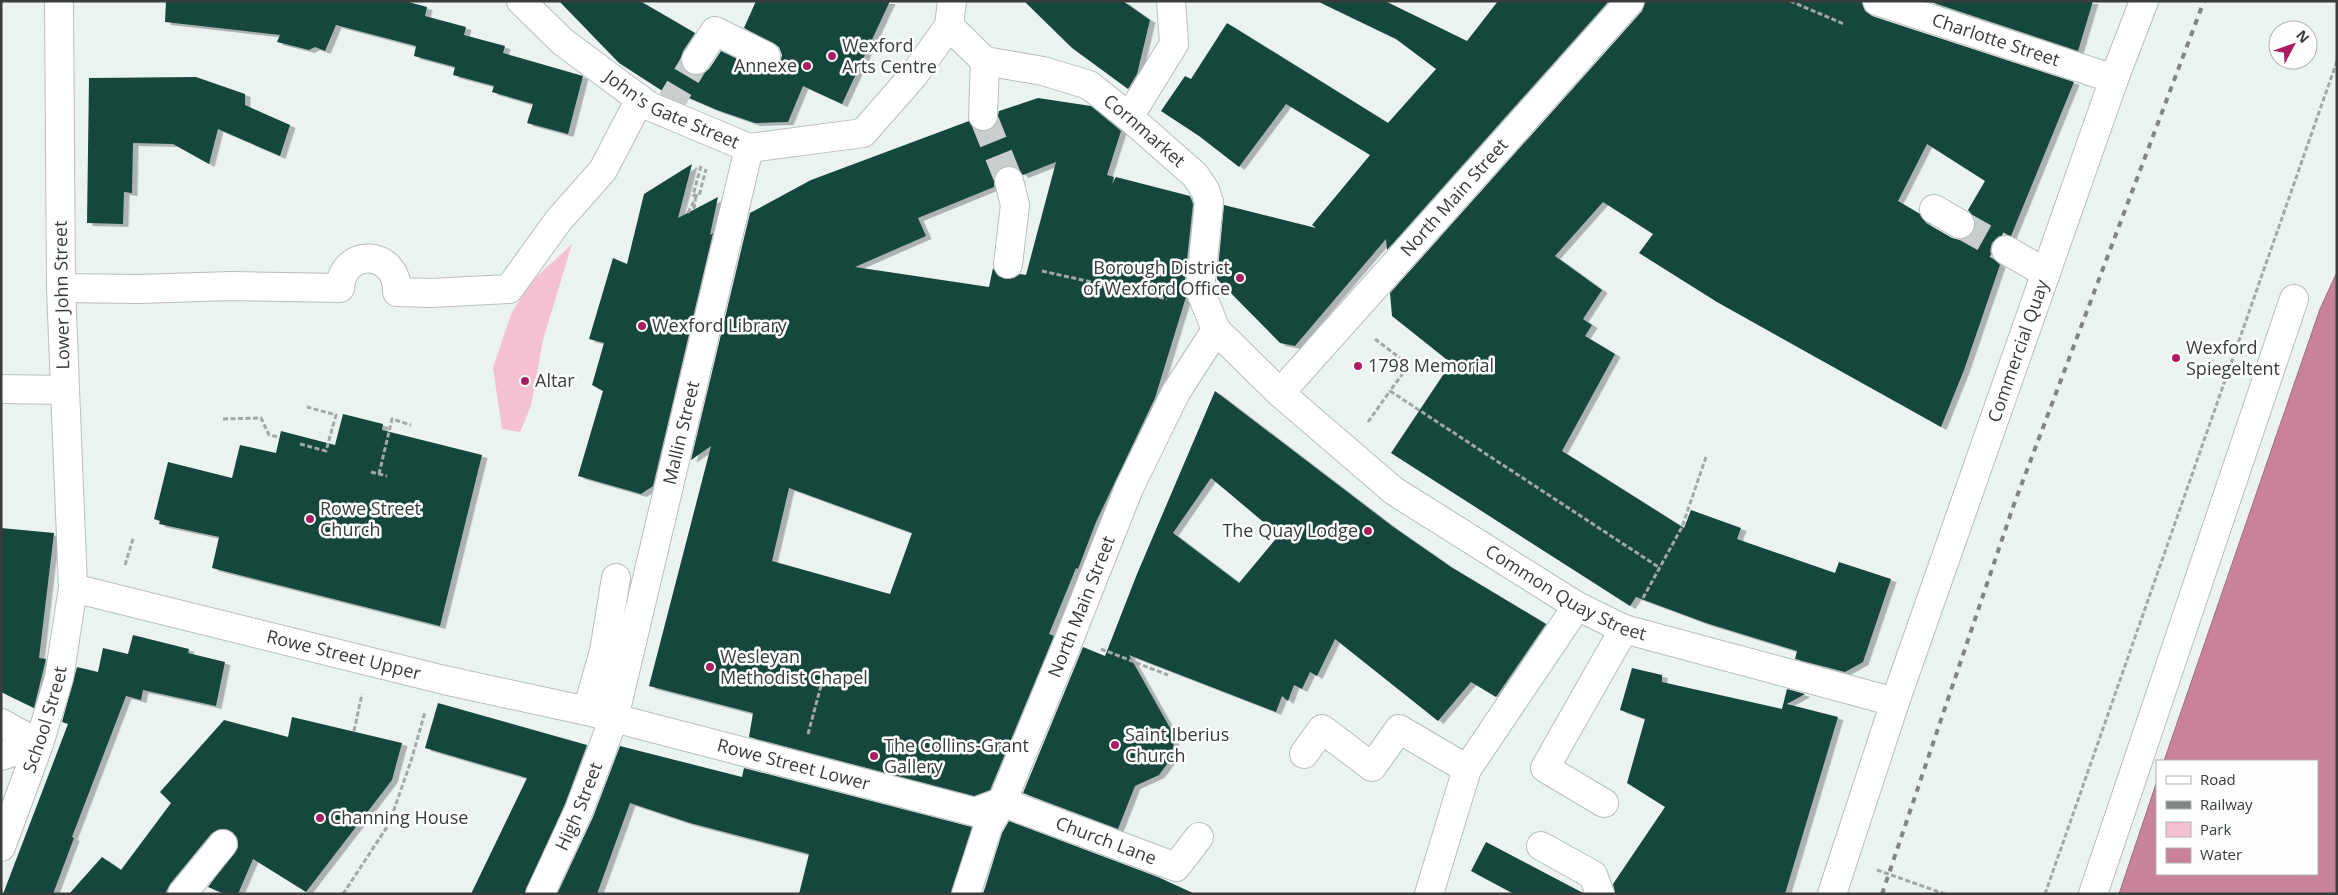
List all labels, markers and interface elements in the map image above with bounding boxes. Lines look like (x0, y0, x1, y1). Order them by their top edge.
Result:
street label: Charlotte Street (1929, 7, 2063, 71)
north arrow (2268, 20, 2318, 70)
text: N (2292, 26, 2314, 47)
place label: Wexford Arts Centre (842, 33, 937, 78)
marker: Wexford Arts Centre (826, 50, 838, 62)
place label: Annexe (734, 53, 797, 77)
marker: Annexe (801, 60, 813, 72)
street label: John's Gate Street (599, 63, 743, 154)
street label: Cornmarket (1099, 88, 1191, 172)
street label: North Main Street (1395, 133, 1513, 261)
street label: Lower John Street (48, 220, 74, 370)
place label: Borough District of Wexford Office (1083, 255, 1230, 300)
marker: Borough District of Wexford Office (1234, 272, 1246, 284)
street label: Commercial Quay (1981, 275, 2054, 425)
place label: Wexford Library (652, 313, 788, 337)
marker: Wexford Library (636, 320, 648, 332)
place label: Wexford Spiegeltent (2186, 335, 2280, 380)
marker: Wexford Spiegeltent (2170, 352, 2182, 364)
place label: 1798 Memorial (1368, 353, 1494, 377)
marker: 1798 Memorial (1352, 360, 1364, 372)
place label: Altar (535, 368, 575, 392)
marker: Altar (519, 375, 531, 387)
street label: Mallin Street (657, 378, 704, 487)
place label: Rowe Street Church (320, 496, 421, 541)
marker: Rowe Street Church (304, 513, 316, 525)
place label: The Quay Lodge (1222, 518, 1358, 542)
marker: The Quay Lodge (1362, 525, 1374, 537)
street label: North Main Street (1042, 532, 1120, 681)
street label: Common Quay Street (1481, 538, 1649, 645)
street label: Rowe Street Upper (264, 623, 424, 685)
place label: Wesleyan Methodist Chapel (720, 644, 868, 689)
marker: Wesleyan Methodist Chapel (704, 661, 716, 673)
street label: School Street (16, 665, 72, 776)
place label: Saint Iberius Church (1125, 722, 1229, 767)
street label: Rowe Street Lower (715, 732, 874, 795)
place label: The Collins-Grant Gallery (884, 733, 1029, 778)
marker: Saint Iberius Church (1109, 739, 1121, 751)
marker: The Collins-Grant Gallery (868, 750, 880, 762)
street label: High Street (549, 758, 607, 854)
legend (2156, 760, 2318, 875)
text: Road (2200, 769, 2236, 789)
text: Railway (2200, 794, 2253, 814)
place label: Channing House (330, 805, 468, 829)
street label: Church Lane (1053, 810, 1160, 870)
marker: Channing House (314, 812, 326, 824)
text: Park (2200, 819, 2231, 839)
text: Water (2200, 844, 2242, 864)

